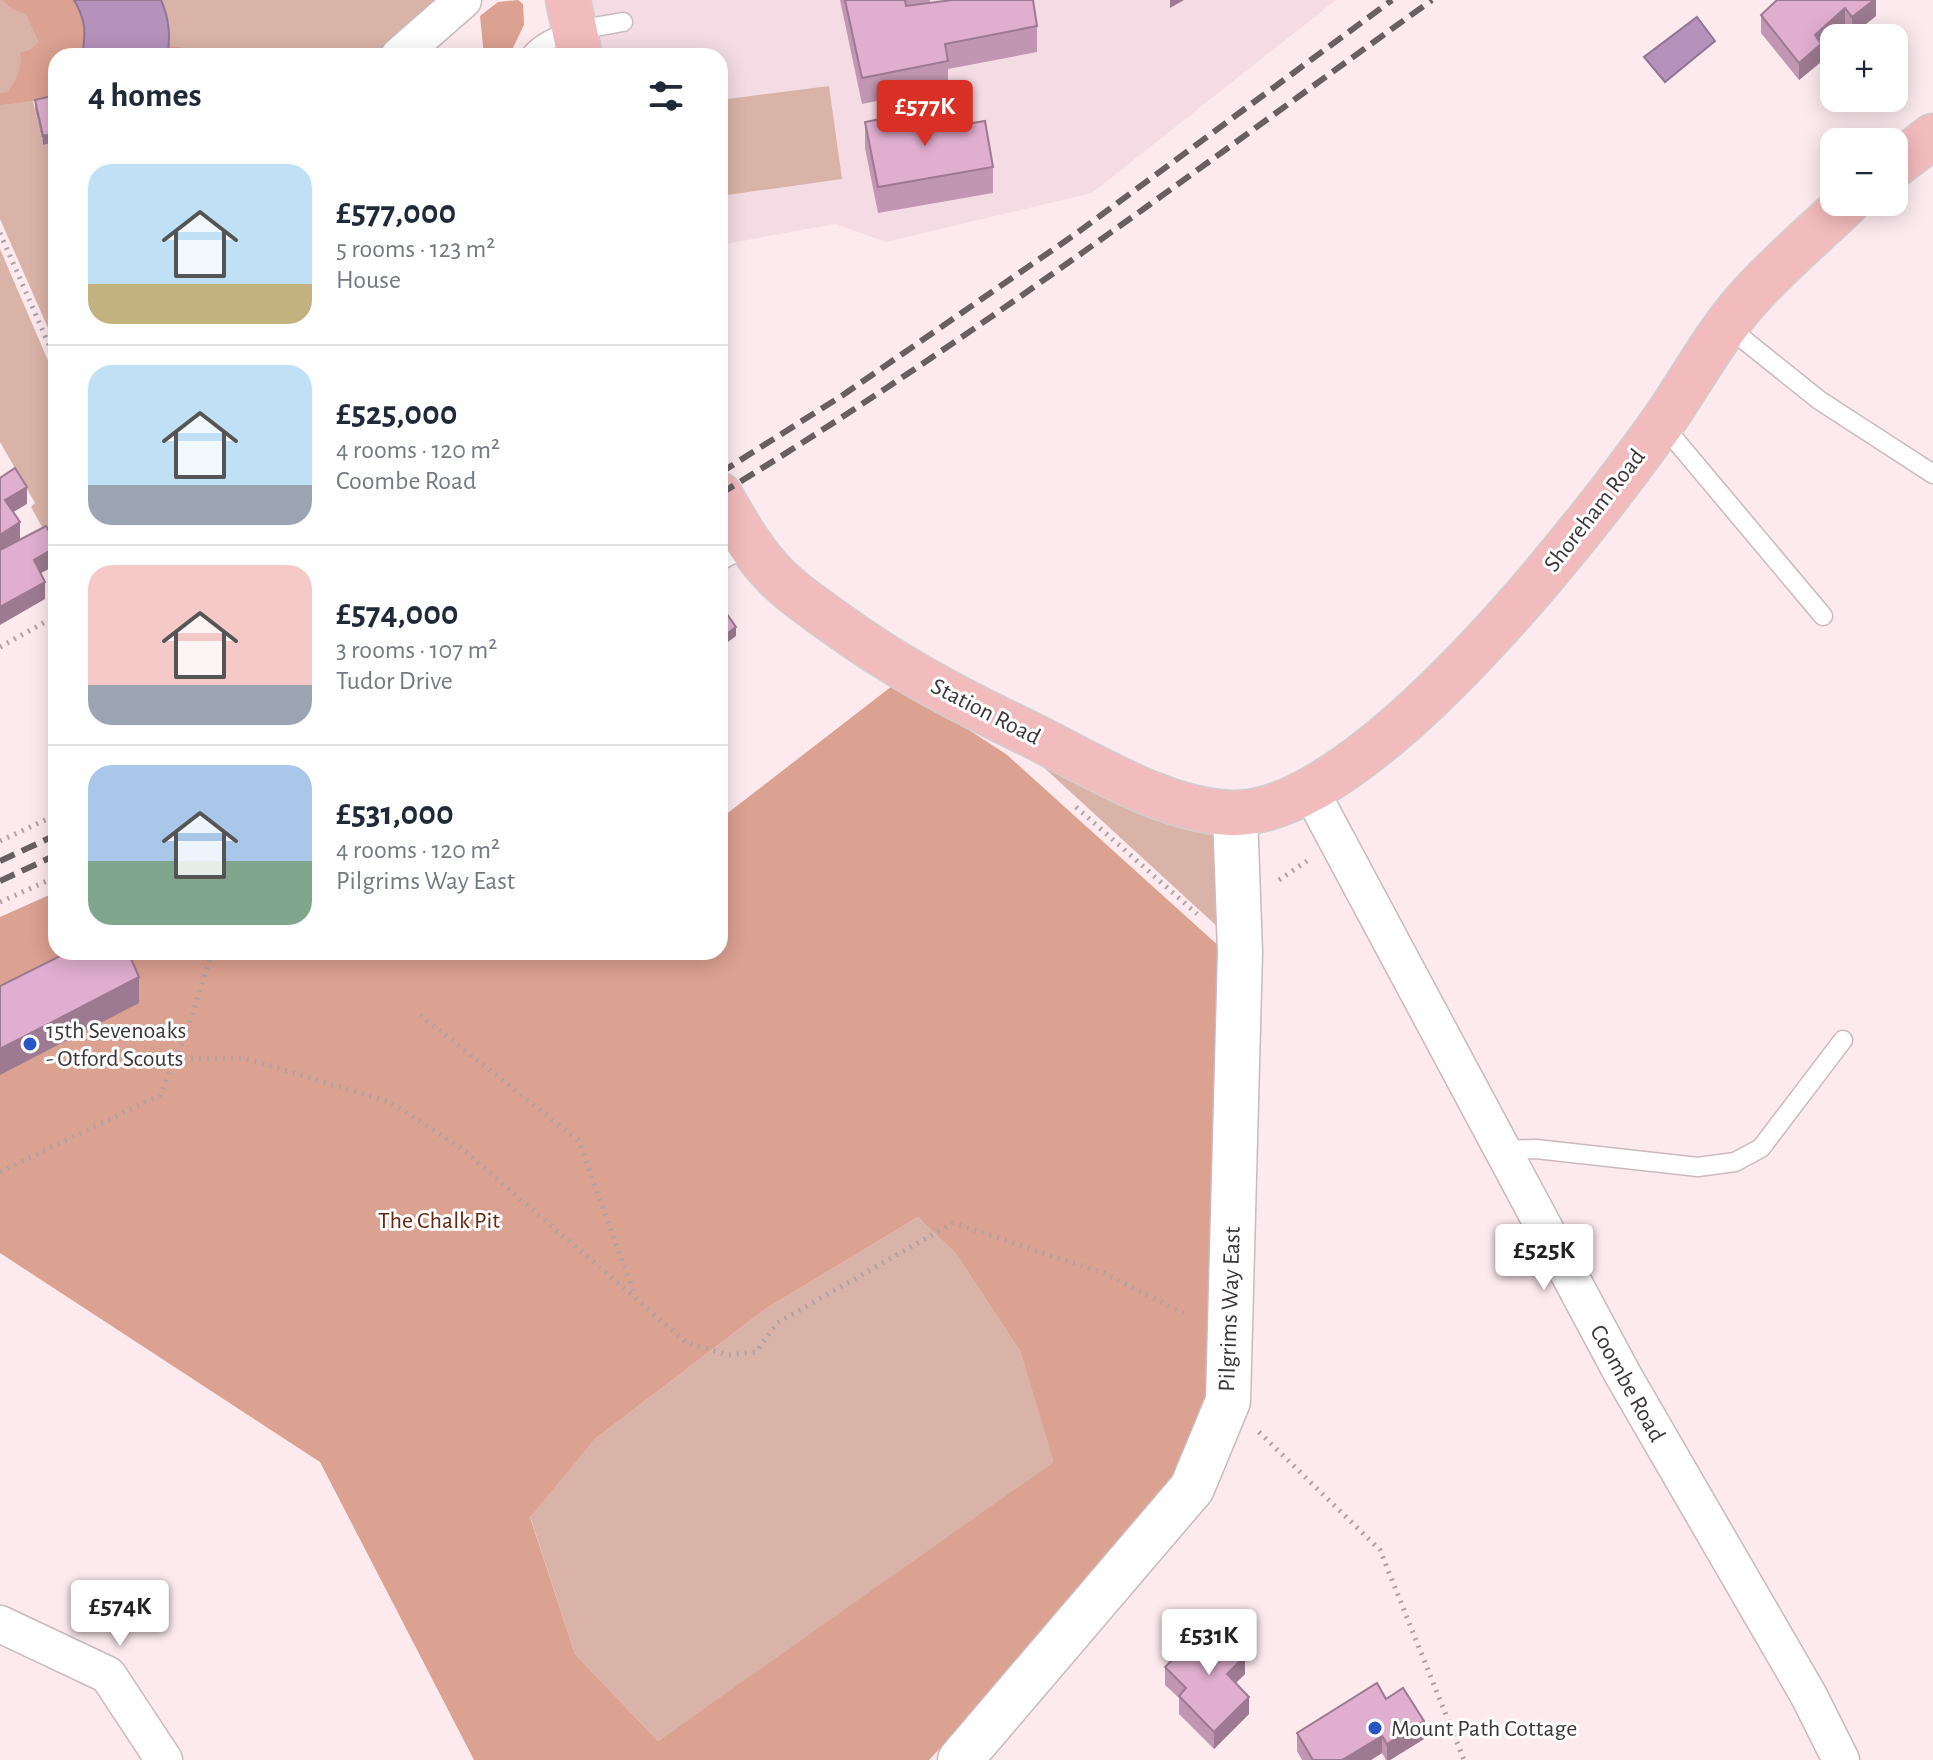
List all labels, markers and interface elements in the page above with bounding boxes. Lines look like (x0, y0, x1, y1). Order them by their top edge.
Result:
map controls (1820, 24, 1908, 216)
button: + (1820, 24, 1908, 112)
icon: filters (644, 74, 688, 118)
text: 4 homes (88, 79, 202, 113)
pin: £577K (869, 80, 981, 148)
text: £577K (895, 93, 955, 119)
button: − (1820, 128, 1908, 216)
icon: home (152, 196, 248, 292)
text: £577,000 (336, 196, 456, 230)
text: 5 rooms · 123 m² (336, 236, 495, 262)
text: House (336, 267, 401, 293)
icon: home (152, 397, 248, 493)
text: £525,000 (336, 397, 457, 431)
text: 4 rooms · 120 m² (336, 437, 500, 463)
street label: Shoreham Road (1540, 445, 1650, 576)
text: Coombe Road (336, 468, 476, 494)
icon: home (152, 597, 248, 693)
text: £574,000 (336, 597, 459, 631)
text: 3 rooms · 107 m² (336, 637, 497, 663)
text: Tudor Drive (336, 668, 453, 694)
street label: Station Road (927, 674, 1044, 750)
icon: home (152, 797, 248, 893)
text: £531,000 (336, 797, 454, 831)
text: 4 rooms · 120 m² (336, 837, 500, 863)
text: Pilgrims Way East (336, 868, 515, 894)
place label: 15th Sevenoaks - Otford Scouts (46, 1019, 186, 1071)
marker: 15th Sevenoaks - Otford Scouts (21, 1035, 39, 1053)
park label: The Chalk Pit (378, 1209, 500, 1233)
pin: £525K (1488, 1224, 1600, 1292)
street label: Pilgrims Way East (1215, 1226, 1245, 1392)
text: £525K (1513, 1237, 1575, 1263)
street label: Coombe Road (1585, 1321, 1669, 1446)
pin: £574K (64, 1580, 176, 1648)
text: £574K (89, 1593, 151, 1619)
pin: £531K (1153, 1609, 1265, 1677)
text: £531K (1180, 1622, 1238, 1648)
place label: Mount Path Cottage (1391, 1717, 1577, 1741)
marker: Mount Path Cottage (1366, 1719, 1384, 1737)

